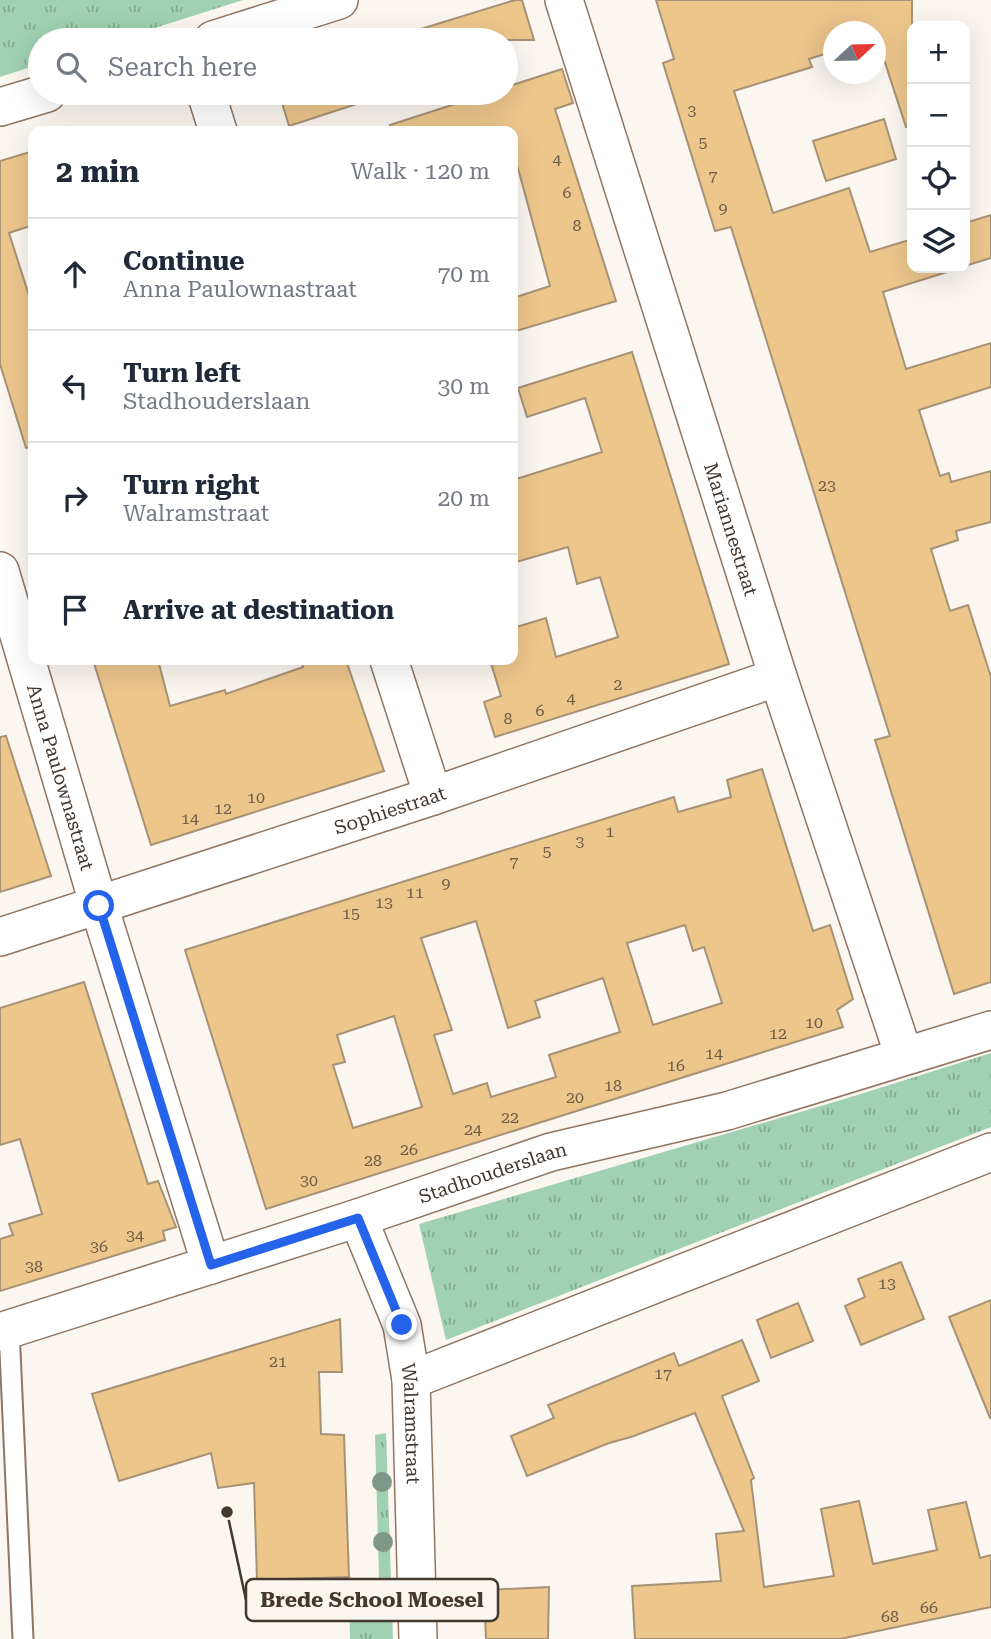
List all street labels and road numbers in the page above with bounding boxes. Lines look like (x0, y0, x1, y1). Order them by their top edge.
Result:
street label: Mariannestraat (699, 460, 763, 599)
street label: Anna Paulownastraat (22, 681, 99, 873)
street label: Sophiestraat (331, 781, 449, 839)
street label: Stadhouderslaan (416, 1138, 569, 1208)
street label: Walramstraat (396, 1362, 425, 1484)

